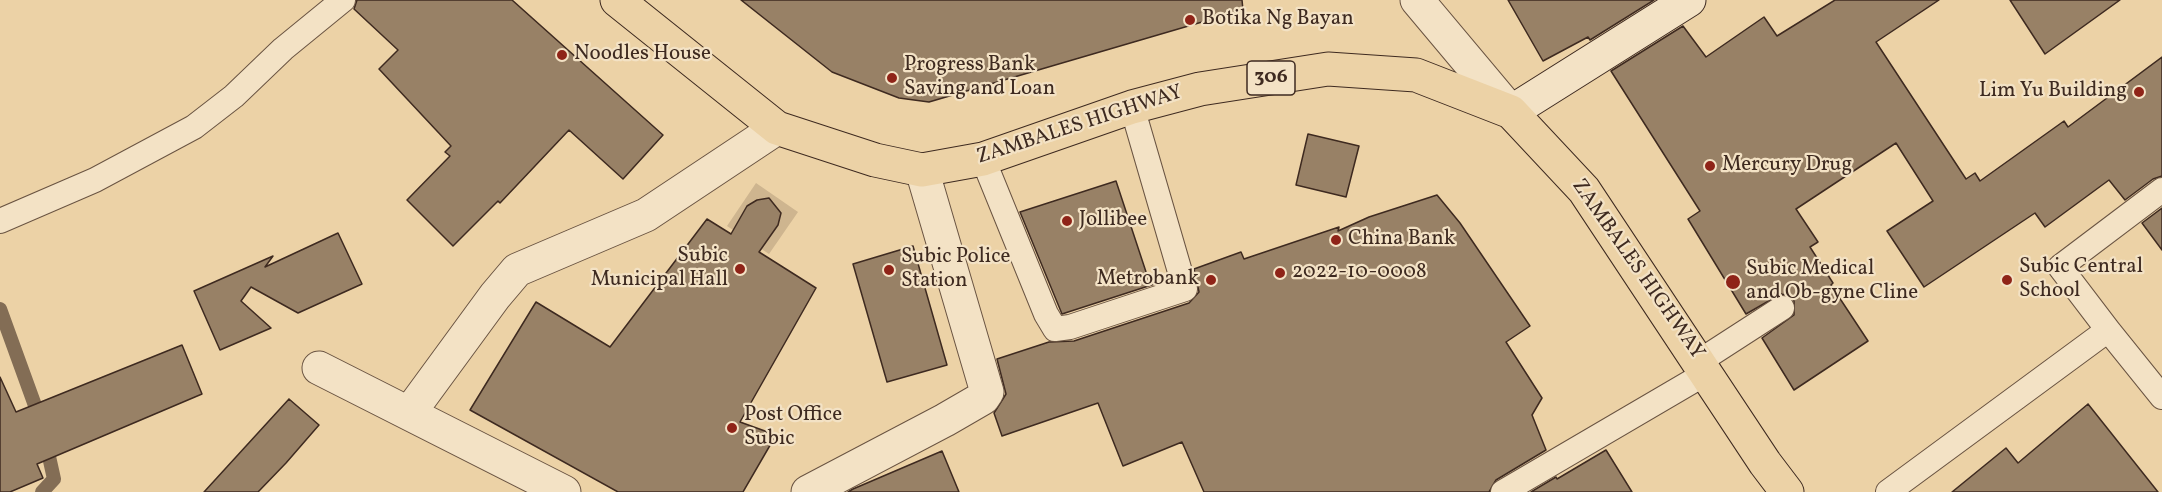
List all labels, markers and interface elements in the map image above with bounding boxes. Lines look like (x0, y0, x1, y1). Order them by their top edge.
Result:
place label: Botika Ng Bayan (1202, 7, 1354, 33)
marker: Botika Ng Bayan (1183, 13, 1197, 27)
place label: Noodles House (574, 42, 711, 68)
marker: Noodles House (555, 48, 569, 62)
place label: Progress Bank Saving and Loan (904, 53, 1055, 103)
road number: 306 (1247, 61, 1295, 95)
marker: Progress Bank Saving and Loan (885, 71, 899, 85)
place label: Lim Yu Building (1979, 79, 2127, 105)
street label: ZAMBALES HIGHWAY (974, 81, 1186, 171)
marker: Lim Yu Building (2132, 85, 2146, 99)
place label: Mercury Drug (1722, 153, 1852, 179)
marker: Mercury Drug (1703, 159, 1717, 173)
street label: ZAMBALES HIGHWAY (1565, 175, 1709, 365)
place label: Jollibee (1079, 208, 1147, 234)
marker: Jollibee (1060, 214, 1074, 228)
place label: China Bank (1348, 227, 1455, 253)
marker: China Bank (1329, 233, 1343, 247)
place label: Subic Municipal Hall (591, 244, 728, 294)
place label: Subic Police Station (901, 245, 1011, 295)
place label: Subic Central School (2019, 255, 2143, 305)
place label: Subic Medical and Ob-gyne Cline (1746, 257, 1918, 307)
place label: 2022-10-0008 (1292, 260, 1427, 286)
marker: Subic Municipal Hall (733, 262, 747, 276)
marker: Subic Police Station (882, 263, 896, 277)
marker: 2022-10-0008 (1273, 266, 1287, 280)
place label: Metrobank (1097, 267, 1199, 293)
marker: Metrobank (1204, 273, 1218, 287)
marker: Subic Medical and Ob-gyne Cline (1724, 273, 1742, 291)
marker: Subic Central School (2000, 273, 2014, 287)
place label: Post Office Subic (744, 403, 842, 453)
marker: Post Office Subic (725, 421, 739, 435)

